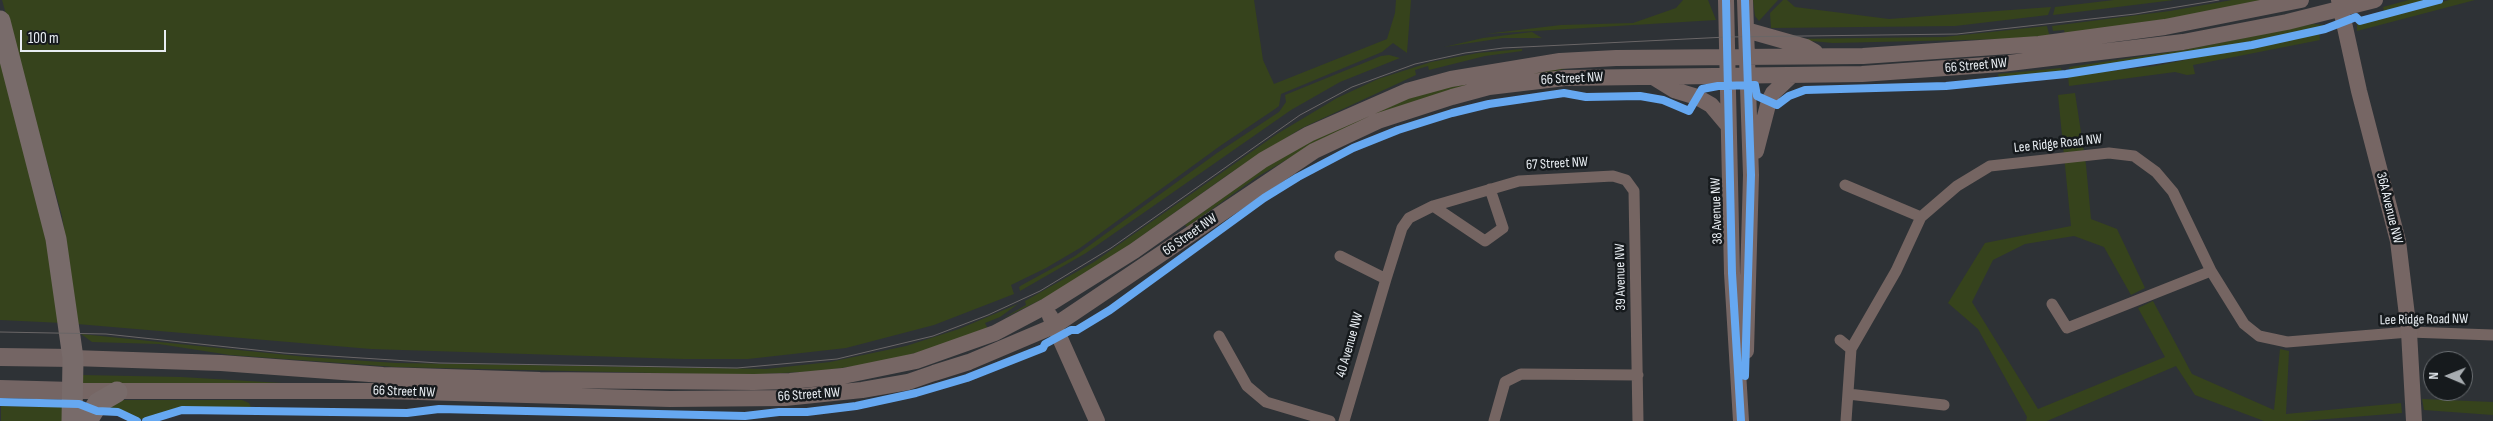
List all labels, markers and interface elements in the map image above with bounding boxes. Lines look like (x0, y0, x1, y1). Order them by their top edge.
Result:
scale bar (22, 20, 169, 52)
text: 100 m (28, 29, 59, 48)
street label: 66 Street NW (1944, 55, 2008, 77)
street label: 66 Street NW (1540, 69, 1604, 89)
street label: Lee Ridge Road NW (2013, 131, 2103, 157)
street label: 67 Street NW (1526, 154, 1588, 174)
street label: 36A Avenue NW (2372, 171, 2406, 245)
street label: 38 Avenue NW (1707, 177, 1727, 245)
street label: 66 Street NW (1160, 210, 1220, 260)
street label: 39 Avenue NW (1612, 243, 1630, 311)
street label: 40 Avenue NW (1333, 310, 1367, 380)
street label: Lee Ridge Road NW (2380, 311, 2468, 329)
north arrow (2423, 351, 2473, 401)
text: N (2425, 372, 2442, 380)
street label: 66 Street NW (372, 383, 436, 401)
street label: 66 Street NW (777, 384, 841, 406)

